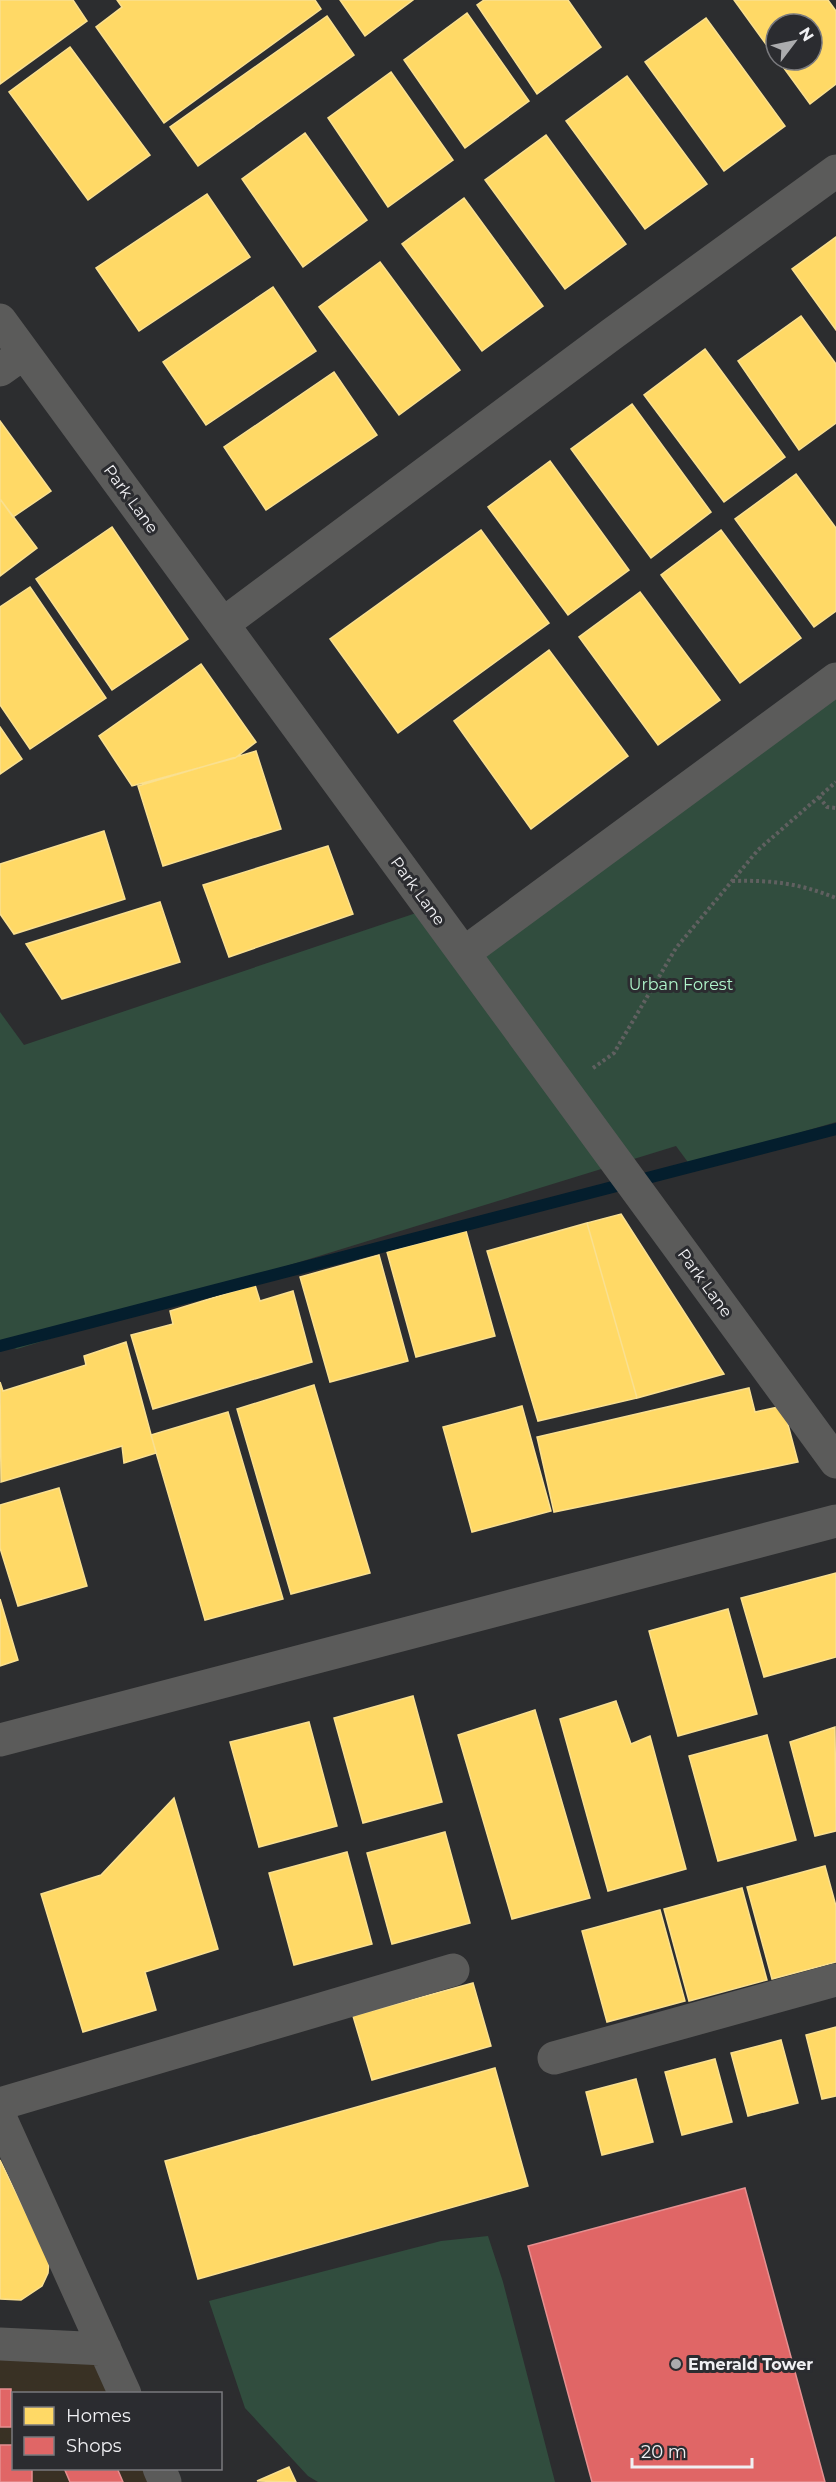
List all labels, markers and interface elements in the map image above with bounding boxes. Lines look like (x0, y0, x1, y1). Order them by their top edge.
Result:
north arrow (764, 12, 824, 72)
text: N (795, 24, 818, 45)
street label: Park Lane (100, 461, 162, 537)
street label: Park Lane (387, 853, 449, 929)
park label: Urban Forest (629, 975, 734, 994)
street label: Park Lane (674, 1245, 736, 1321)
place label: Emerald Tower (688, 2355, 813, 2374)
marker: Emerald Tower (669, 2357, 683, 2371)
legend (12, 2392, 222, 2470)
text: Homes (66, 2405, 131, 2427)
scale bar (632, 2431, 752, 2469)
text: Shops (66, 2435, 122, 2457)
text: 20 m (641, 2441, 687, 2463)

